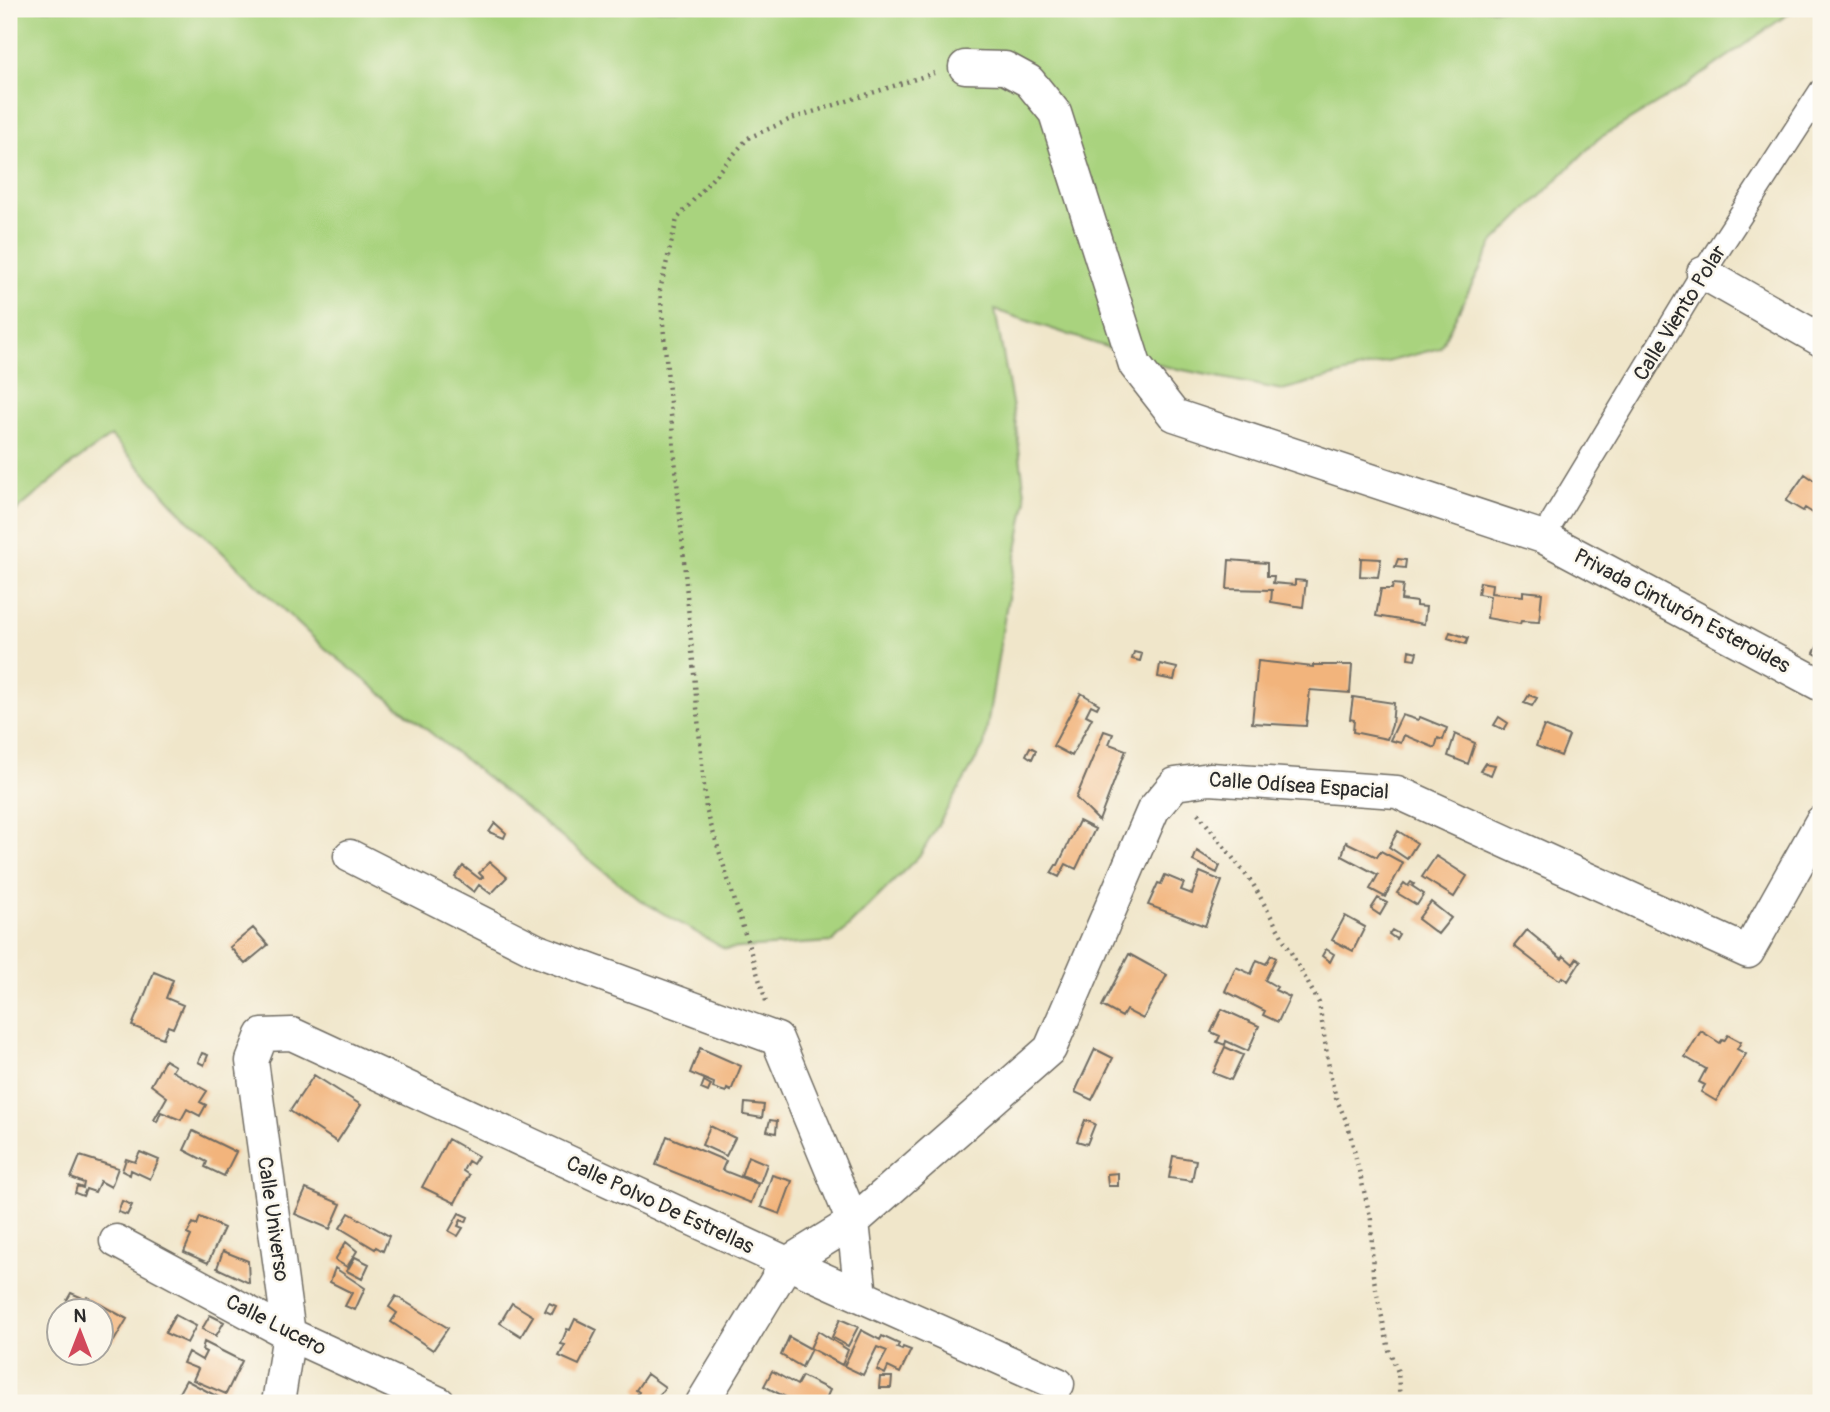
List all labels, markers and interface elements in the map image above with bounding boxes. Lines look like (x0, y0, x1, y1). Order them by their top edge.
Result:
street label: Calle Viento Polar (1627, 240, 1733, 386)
street label: Privada Cinturón Esteroides (1569, 543, 1795, 680)
street label: Calle Odísea Espacial (1208, 766, 1390, 806)
street label: Calle Polvo De Estrellas (562, 1150, 759, 1261)
street label: Calle Universo (251, 1155, 295, 1283)
street label: Calle Lucero (221, 1288, 331, 1362)
north arrow (46, 1296, 116, 1366)
text: N (74, 1304, 87, 1328)

